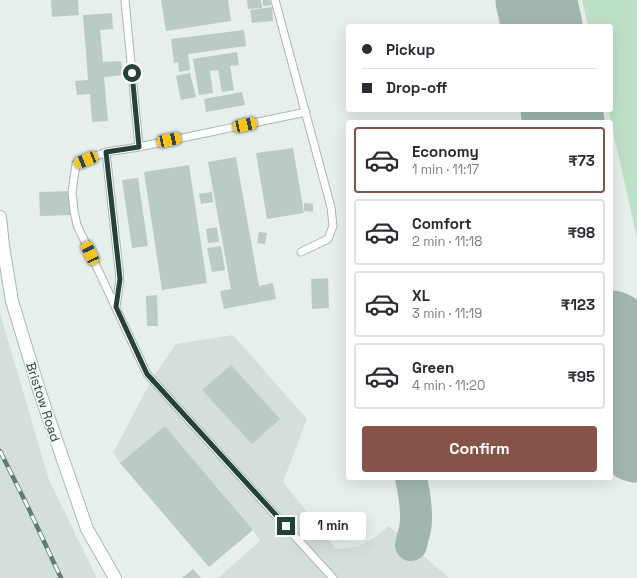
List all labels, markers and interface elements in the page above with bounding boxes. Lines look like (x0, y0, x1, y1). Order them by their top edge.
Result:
text: Pickup (386, 40, 435, 59)
route start (123, 64, 141, 82)
text: Drop-off (386, 78, 447, 97)
car (232, 117, 258, 133)
car (156, 132, 182, 148)
icon: car (364, 142, 400, 178)
text: Economy (412, 142, 479, 161)
car (73, 150, 99, 170)
text: ₹73 (568, 151, 595, 170)
text: 1 min · 11:17 (412, 161, 479, 178)
icon: car (364, 214, 400, 250)
text: Comfort (412, 214, 472, 233)
text: ₹98 (567, 223, 595, 242)
text: 2 min · 11:18 (412, 233, 482, 250)
car (79, 240, 101, 266)
icon: car (364, 286, 400, 322)
text: XL (412, 286, 430, 305)
text: ₹123 (561, 295, 595, 314)
text: 3 min · 11:19 (412, 305, 482, 322)
icon: car (364, 358, 400, 394)
text: Green (412, 358, 454, 377)
street label: Bristow Road (22, 360, 64, 444)
text: ₹95 (567, 367, 595, 386)
text: 4 min · 11:20 (412, 377, 485, 394)
button: Confirm (362, 426, 597, 472)
callout: 1 min (300, 512, 366, 540)
route end (277, 517, 295, 535)
text: 1 min (317, 517, 349, 534)

